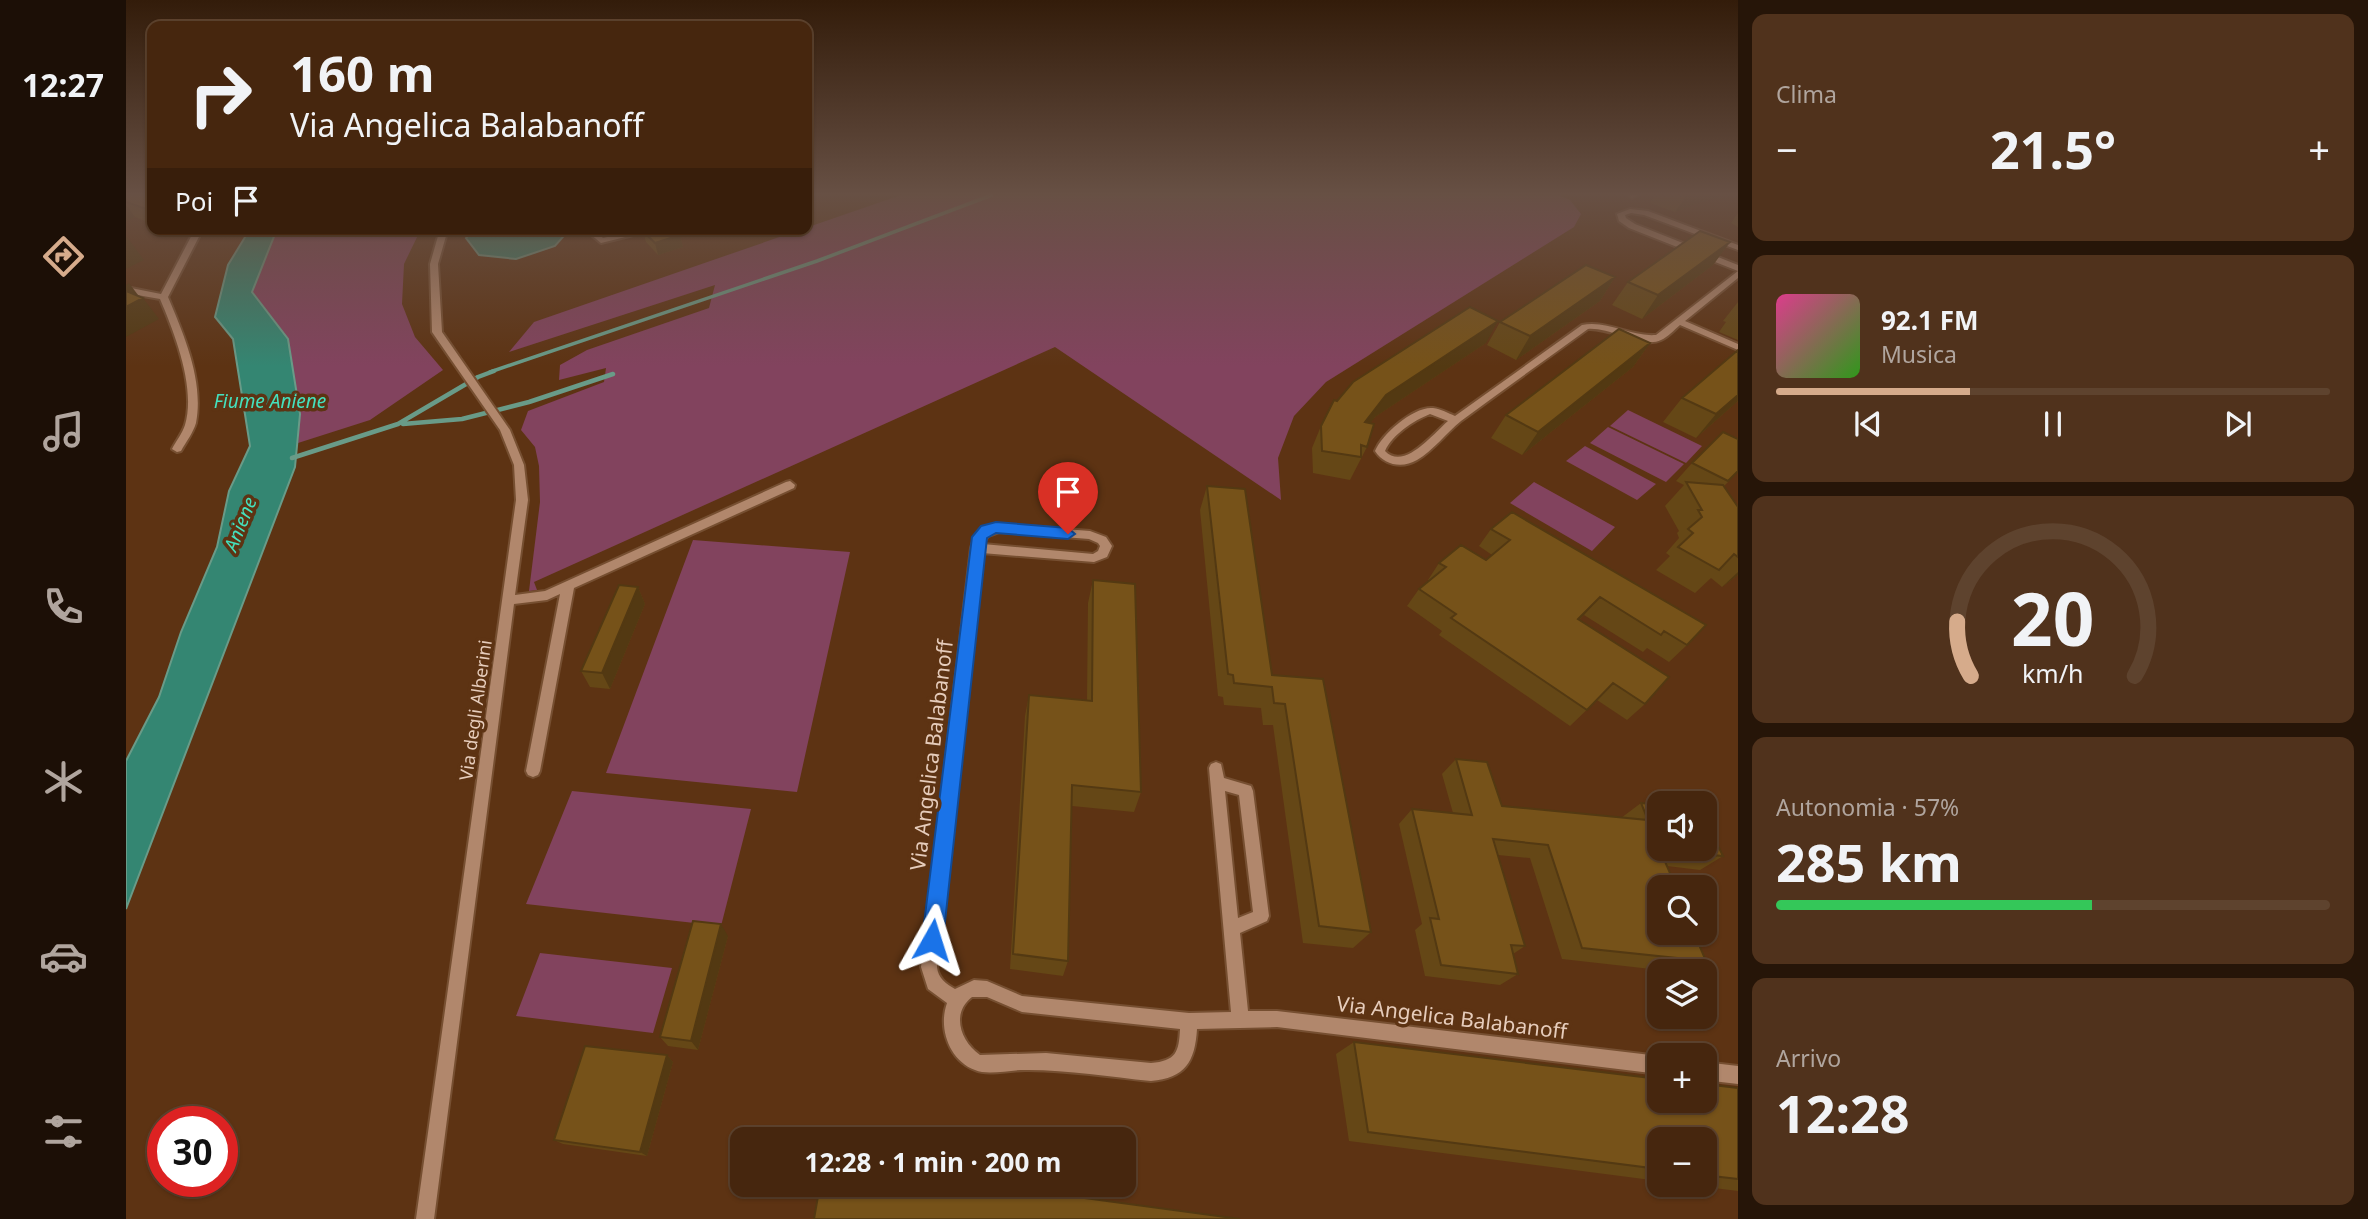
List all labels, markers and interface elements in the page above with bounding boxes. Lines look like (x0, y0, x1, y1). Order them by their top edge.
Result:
text: 160 m (290, 40, 435, 106)
icon: right (175, 49, 266, 140)
text: 12:27 (22, 63, 104, 106)
text: Clima (1776, 78, 1837, 110)
text: Via Angelica Balabanoff (290, 103, 644, 146)
text: 21.5° (1990, 113, 2116, 184)
text: − (1776, 123, 1798, 175)
text: + (2308, 123, 2330, 175)
icon: arrive (227, 182, 265, 220)
text: Poi (175, 183, 213, 219)
icon: directions (39, 232, 88, 281)
text: 92.1 FM (1881, 302, 1978, 338)
text: Musica (1881, 338, 1957, 370)
water label: Fiume Aniene (214, 388, 326, 414)
icon: previous (1849, 405, 1887, 443)
icon: pause (2034, 405, 2072, 443)
icon: next (2219, 405, 2257, 443)
icon: music (39, 407, 88, 456)
pin (1038, 462, 1098, 534)
icon: arrive (1049, 473, 1087, 511)
water label: Aniene (217, 493, 263, 557)
text: 20 (2011, 568, 2095, 667)
icon: phone (39, 582, 88, 631)
street label: Via Angelica Balabanoff (903, 637, 959, 872)
street label: Via degli Alberini (453, 638, 497, 782)
text: km/h (2022, 655, 2084, 689)
icon: climate (39, 757, 88, 806)
map controls (1647, 791, 1717, 1197)
button: sound (1647, 791, 1717, 861)
text: Autonomia · 57% (1776, 791, 1959, 823)
text: 285 km (1776, 826, 1962, 897)
button: search (1647, 875, 1717, 945)
position arrow (895, 903, 969, 977)
icon: car (39, 932, 88, 981)
button: layers (1647, 959, 1717, 1029)
street label: Via Angelica Balabanoff (1335, 989, 1570, 1045)
text: Arrivo (1776, 1042, 1841, 1074)
button: + (1647, 1043, 1717, 1113)
text: 12:28 (1776, 1077, 1910, 1148)
speed limit sign: 30 (147, 1106, 238, 1197)
icon: filters (39, 1107, 88, 1156)
button: − (1647, 1127, 1717, 1197)
text: 12:28 · 1 min · 200 m (805, 1144, 1061, 1180)

